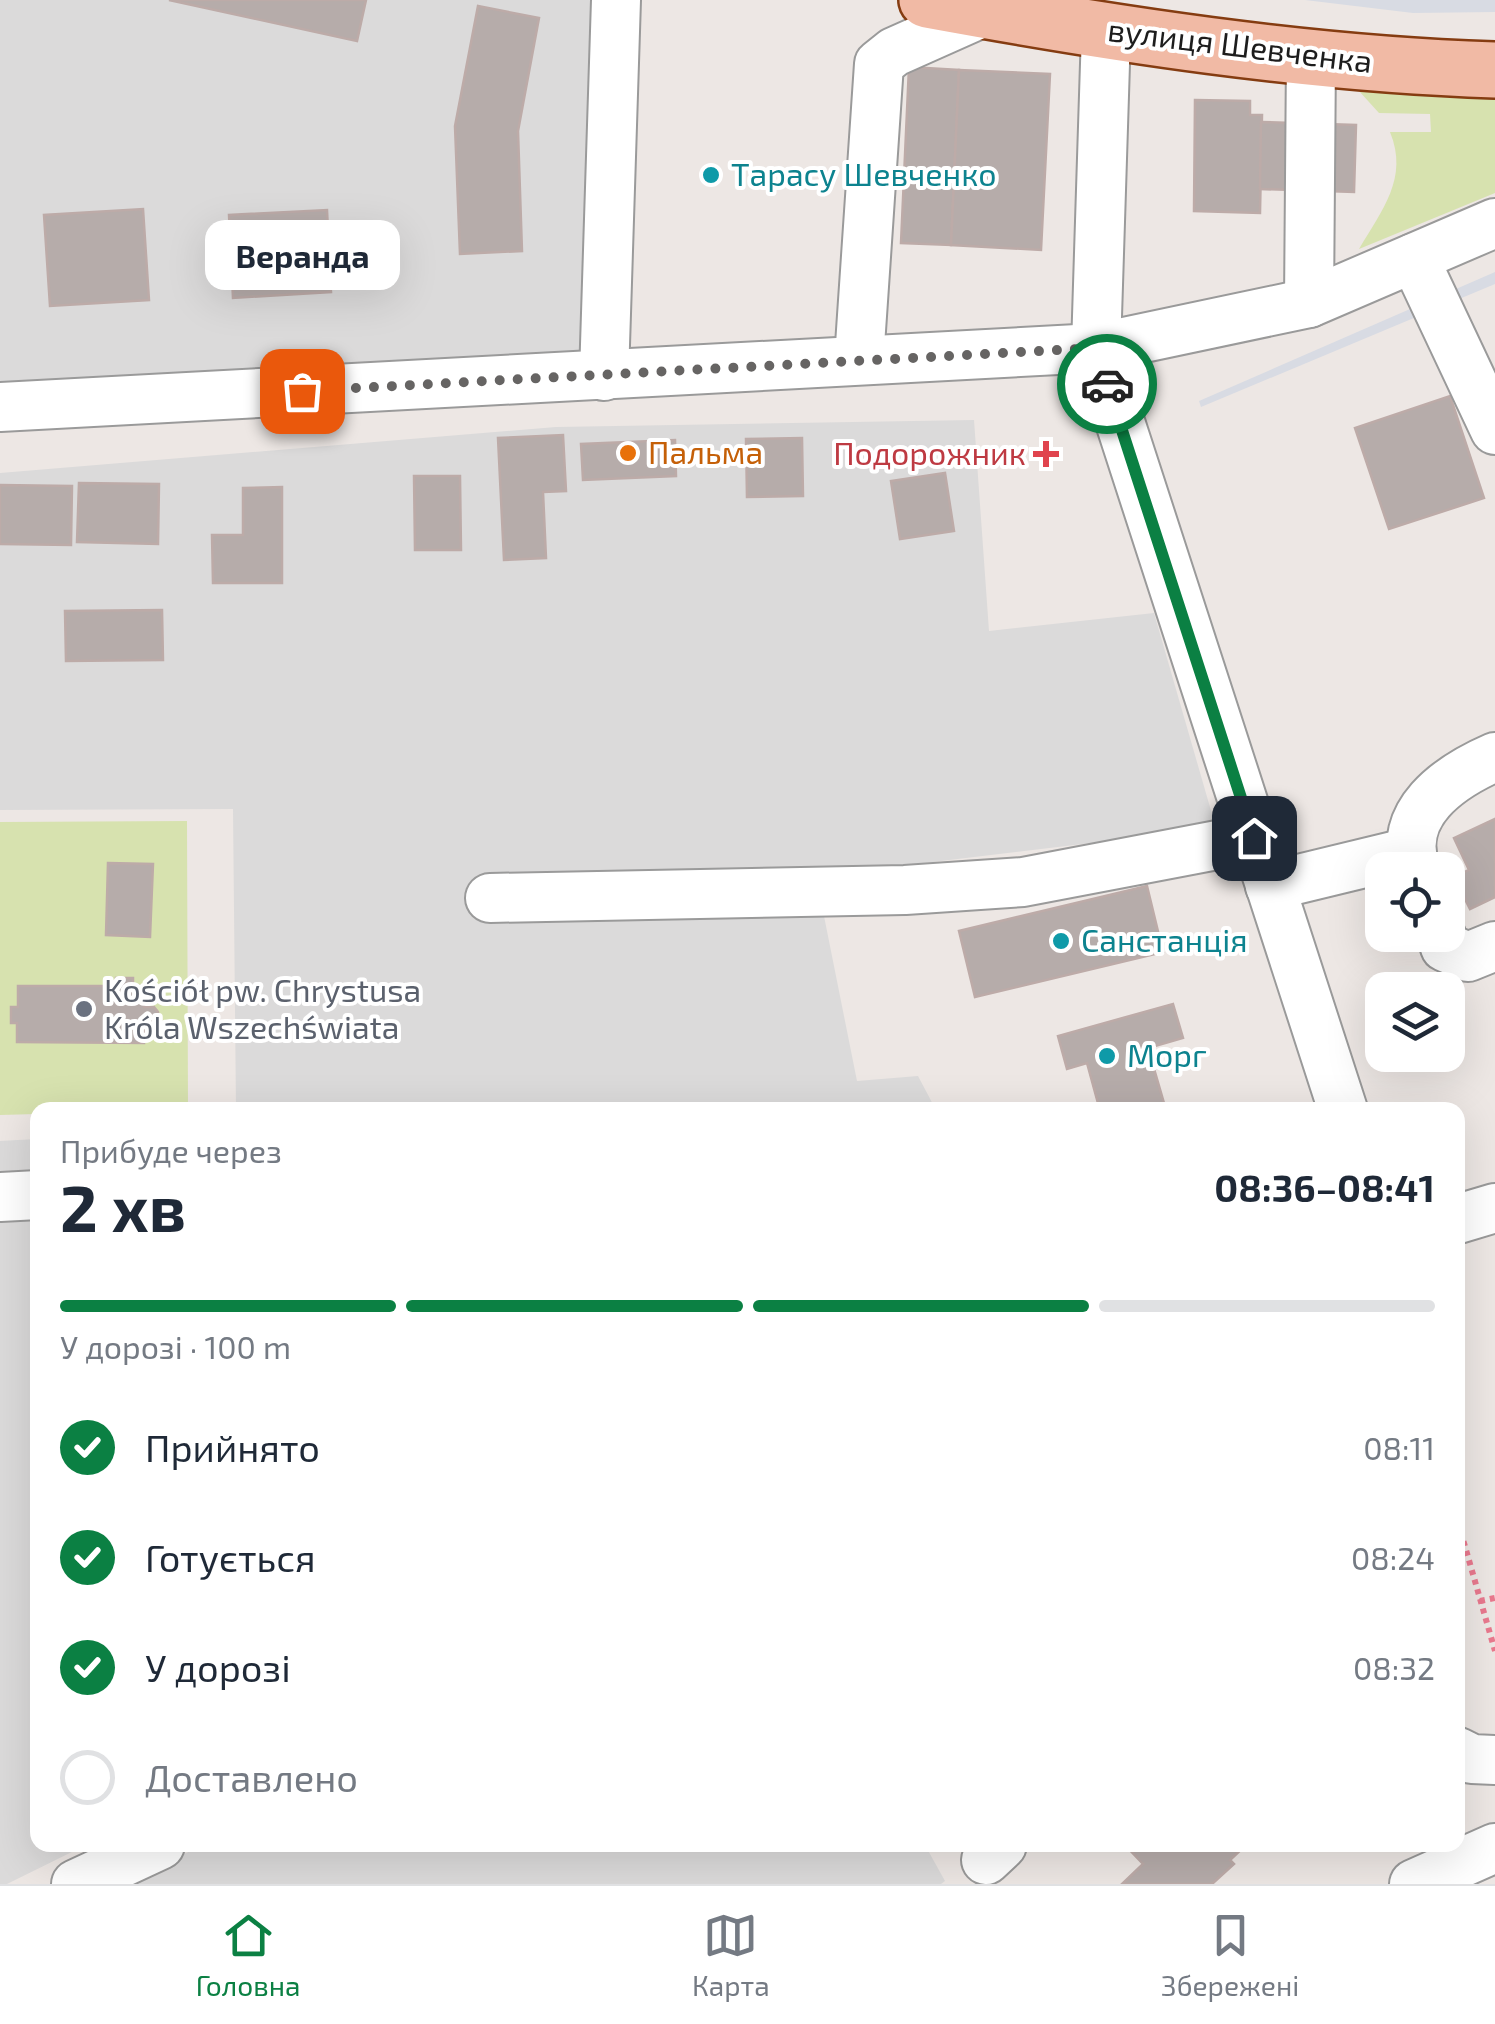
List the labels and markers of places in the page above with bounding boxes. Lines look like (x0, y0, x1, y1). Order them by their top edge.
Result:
place label: Тарасу Шевченко (731, 154, 996, 193)
marker: Тарасу Шевченко (700, 164, 722, 186)
callout: Веранда (204, 221, 400, 291)
pin (260, 349, 345, 434)
place label: Пальма (648, 432, 763, 470)
place label: Подорожник (833, 433, 1026, 471)
marker: Пальма (617, 442, 639, 464)
marker: Подорожник (1035, 443, 1057, 465)
pin (1212, 796, 1297, 881)
place label: Санстанція (1081, 920, 1248, 958)
marker: Санстанція (1050, 930, 1072, 952)
place label: Kościół pw. Chrystusa Króla Wszechświata (104, 970, 421, 1045)
marker: Kościół pw. Chrystusa Króla Wszechświata (73, 998, 95, 1020)
place label: Морг (1127, 1035, 1207, 1073)
marker: Морг (1096, 1045, 1118, 1067)

